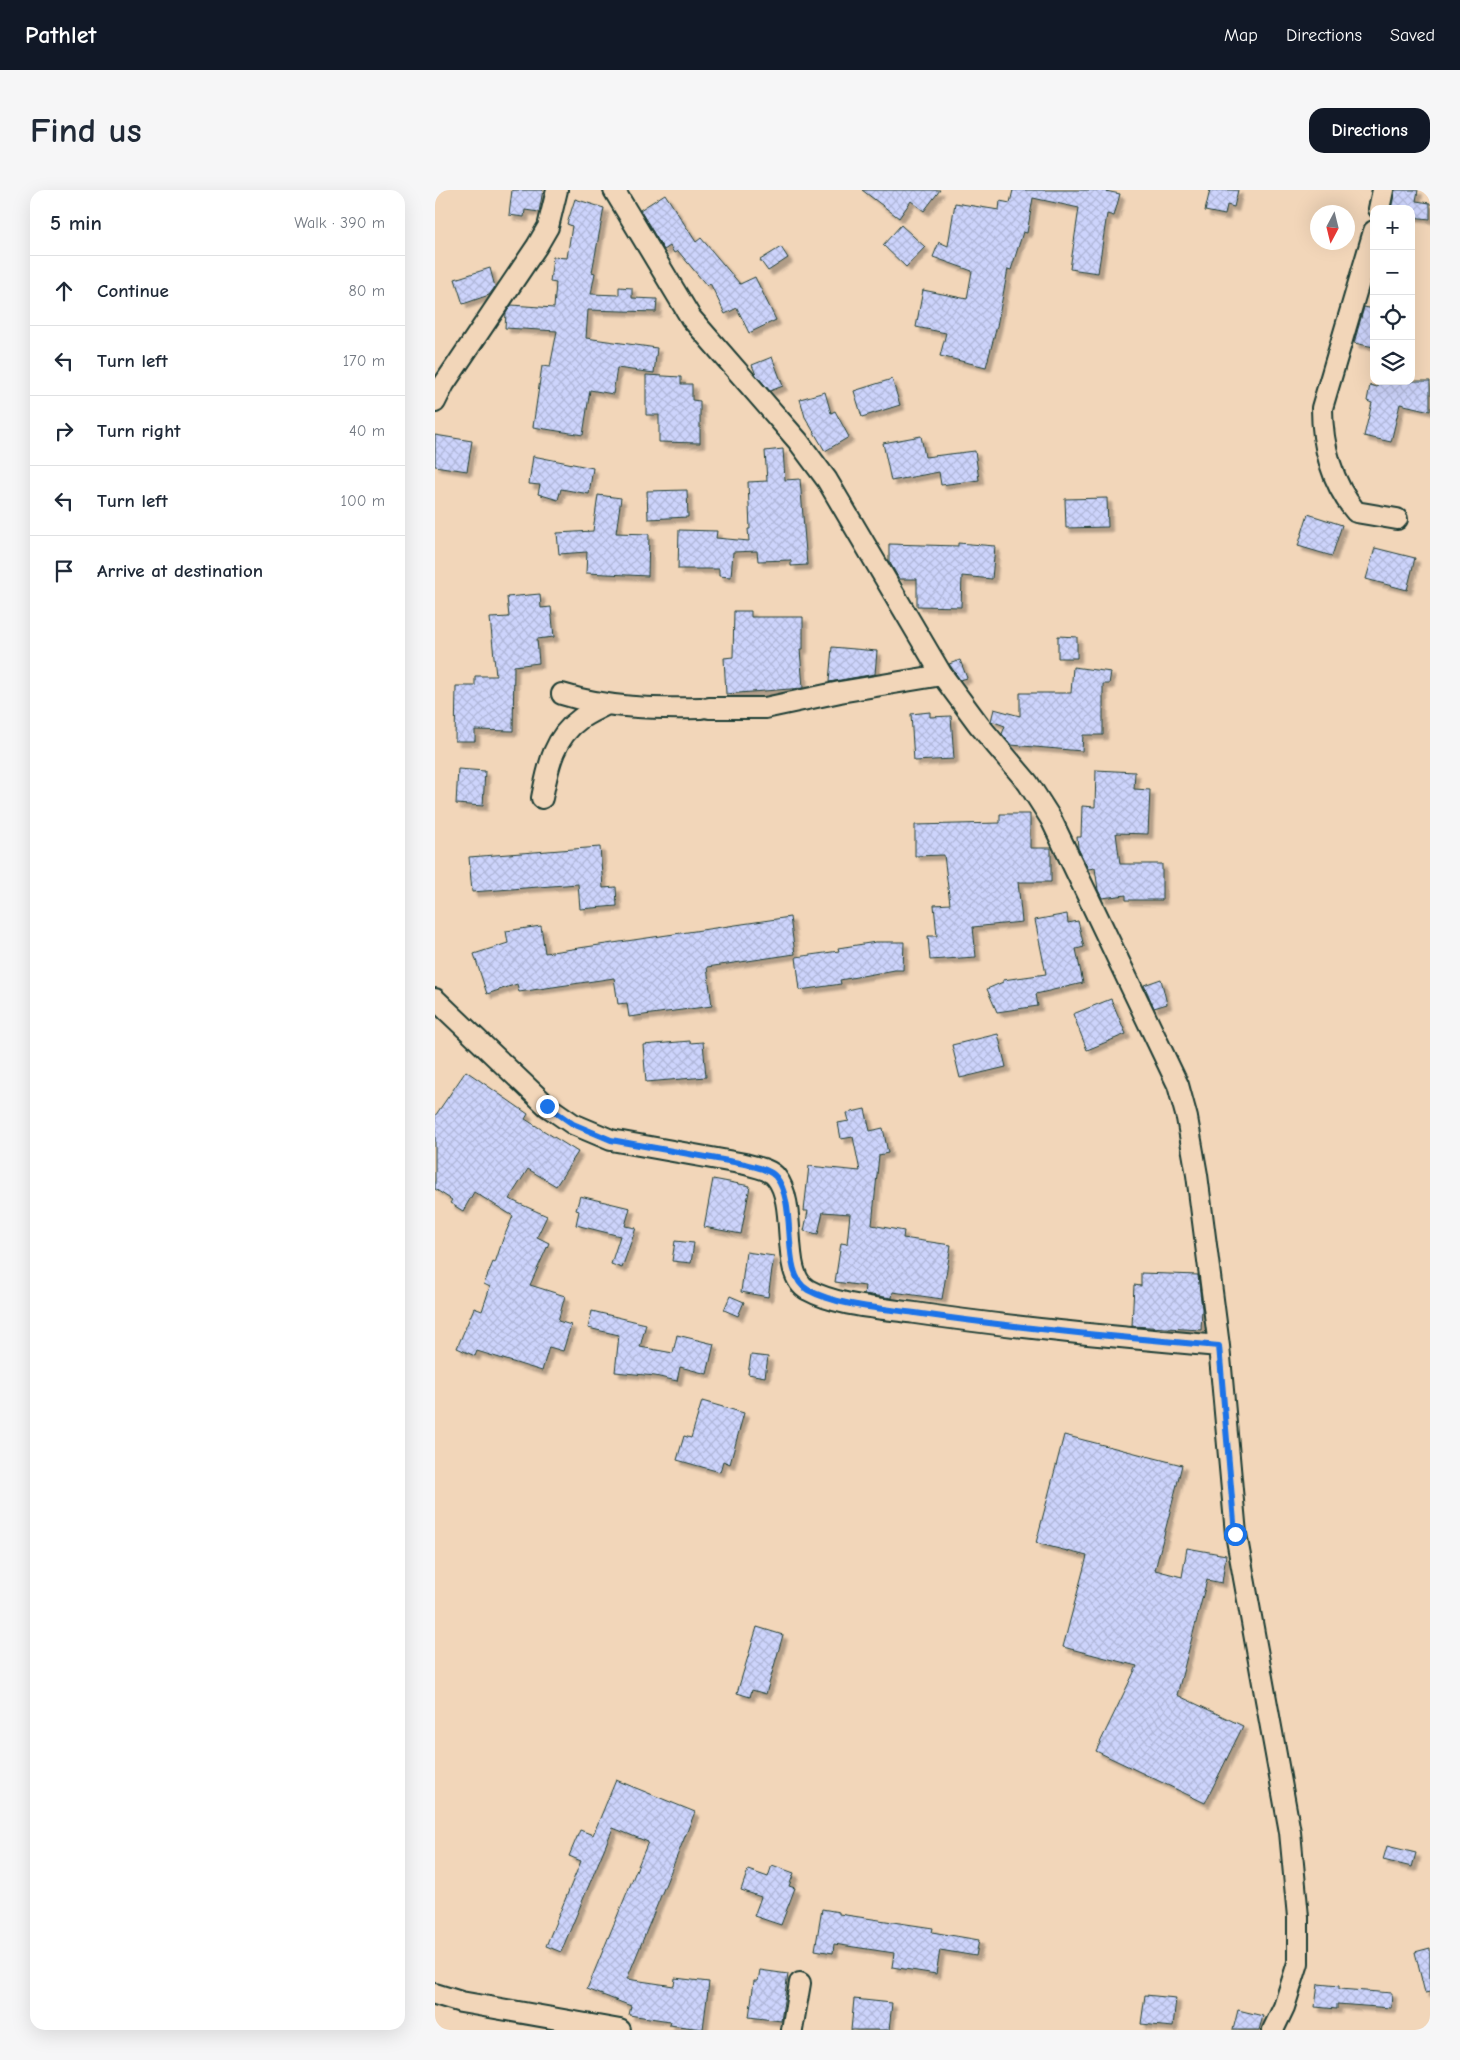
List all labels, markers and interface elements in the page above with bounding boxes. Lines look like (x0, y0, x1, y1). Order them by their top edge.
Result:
text: Pathlet (25, 21, 96, 49)
text: Map (1224, 25, 1258, 46)
text: Directions (1286, 25, 1362, 46)
text: Saved (1390, 25, 1435, 46)
button: Directions (1309, 108, 1430, 153)
text: Find us (30, 110, 142, 151)
north arrow (1310, 205, 1355, 250)
map controls (1370, 205, 1415, 385)
button: + (1370, 205, 1415, 250)
text: 5 min (50, 211, 102, 235)
text: Walk · 390 m (294, 214, 385, 232)
button: − (1370, 250, 1415, 295)
icon: ahead (50, 277, 78, 305)
text: Continue (97, 280, 169, 302)
text: 80 m (348, 282, 385, 300)
button: locate (1370, 295, 1415, 340)
button: layers (1370, 340, 1415, 385)
icon: left (50, 347, 78, 375)
text: Turn left (97, 350, 168, 372)
text: 170 m (343, 352, 385, 370)
icon: right (50, 417, 78, 445)
text: Turn right (97, 420, 181, 442)
text: 40 m (349, 422, 385, 440)
icon: left (50, 487, 78, 515)
text: Turn left (97, 490, 168, 512)
text: 100 m (341, 492, 385, 510)
icon: arrive (50, 557, 78, 585)
text: Arrive at destination (97, 560, 263, 582)
route end (536, 1095, 559, 1118)
route start (1224, 1523, 1247, 1546)

